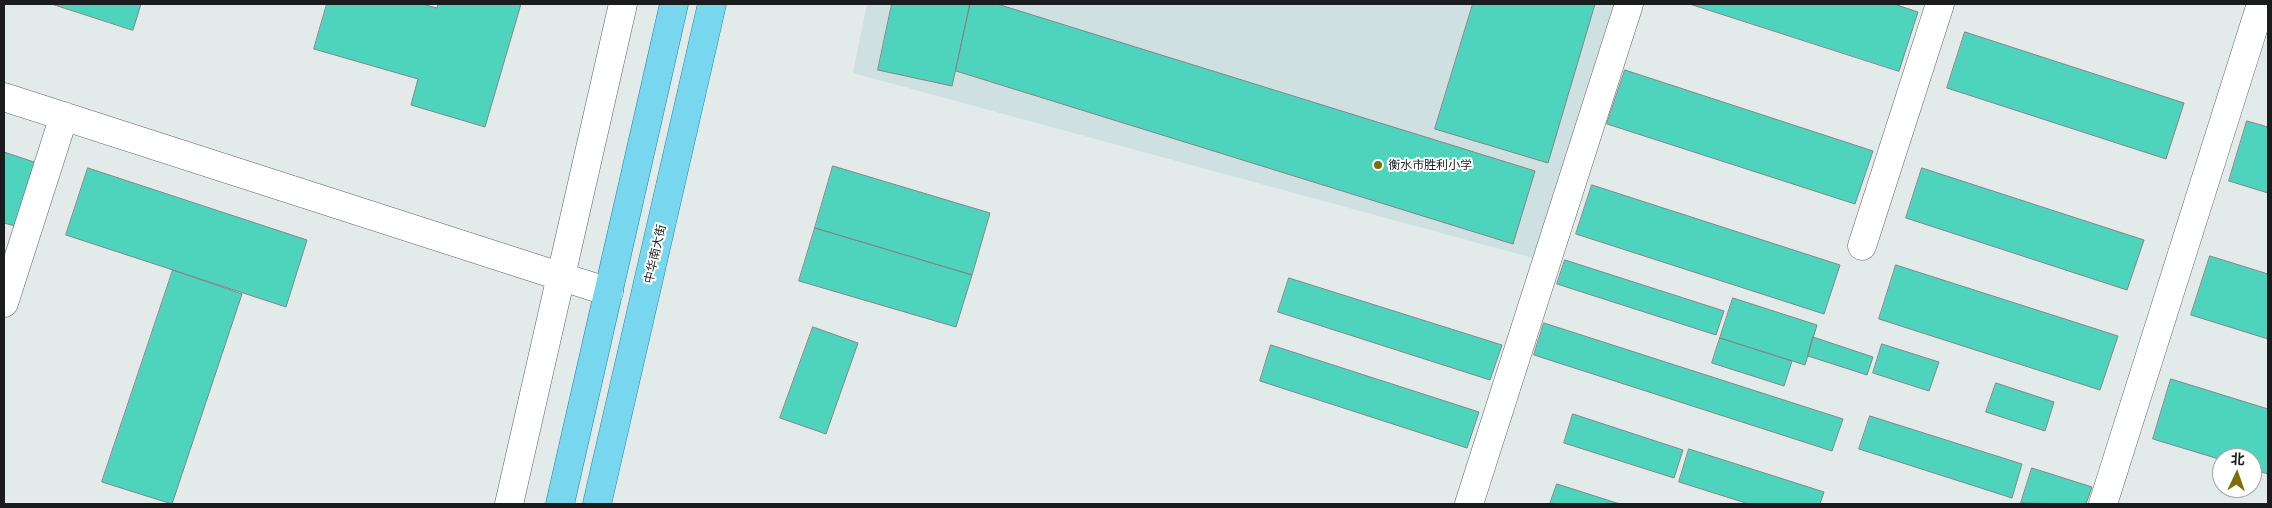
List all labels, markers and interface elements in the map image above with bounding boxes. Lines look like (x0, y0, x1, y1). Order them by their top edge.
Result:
place label: 衡水市胜利小学 (1388, 158, 1472, 172)
marker: 衡水市胜利小学 (1372, 159, 1384, 171)
street label: 中华南大街 (641, 223, 669, 285)
north arrow (2212, 448, 2262, 498)
text: 北 (2230, 451, 2245, 467)

